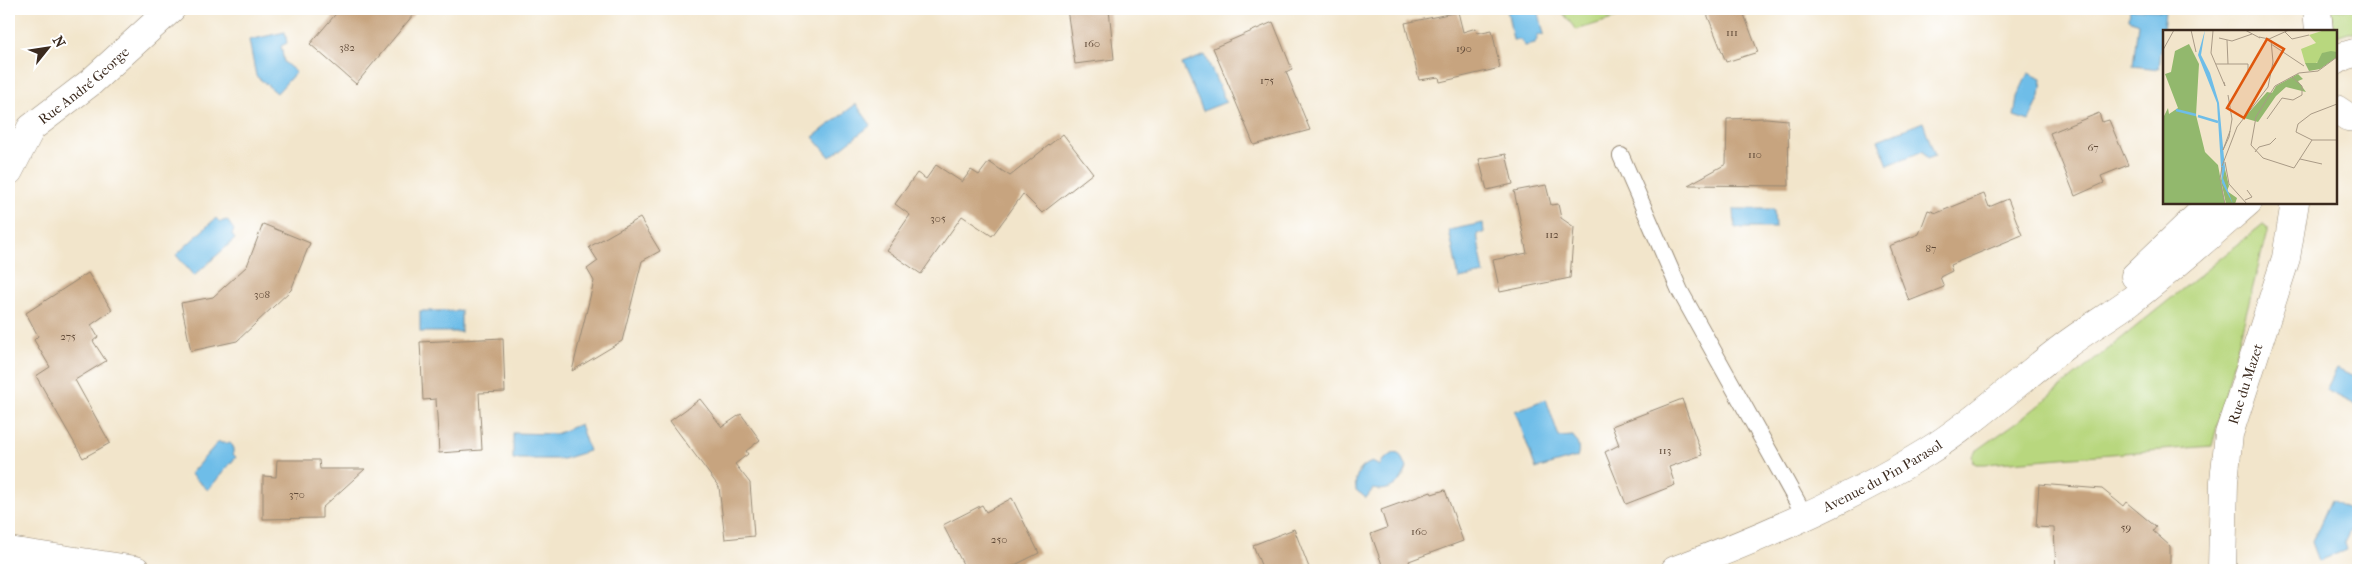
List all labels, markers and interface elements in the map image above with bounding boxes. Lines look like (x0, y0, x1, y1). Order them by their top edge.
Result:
north arrow (22, 22, 72, 72)
house number: 111 (1726, 26, 1738, 39)
inset map (2163, 30, 2337, 204)
text: N (49, 33, 69, 51)
house number: 160 (1084, 37, 1100, 50)
house number: 382 (339, 41, 355, 54)
house number: 190 (1456, 42, 1472, 55)
street label: Rue André George (35, 43, 133, 128)
house number: 175 (1260, 74, 1274, 87)
house number: 67 (2087, 141, 2099, 154)
house number: 110 (1748, 148, 1762, 161)
house number: 305 (930, 212, 946, 225)
house number: 112 (1545, 228, 1559, 241)
house number: 87 (1926, 242, 1936, 255)
house number: 308 (254, 288, 270, 301)
house number: 275 (60, 330, 76, 343)
street label: Rue du Mazet (2224, 341, 2266, 426)
street label: Avenue du Pin Parasol (1819, 436, 1945, 516)
house number: 113 (1659, 444, 1671, 457)
house number: 370 (289, 488, 305, 501)
house number: 59 (2121, 521, 2131, 534)
house number: 160 (1411, 525, 1427, 538)
house number: 250 (991, 533, 1007, 546)

